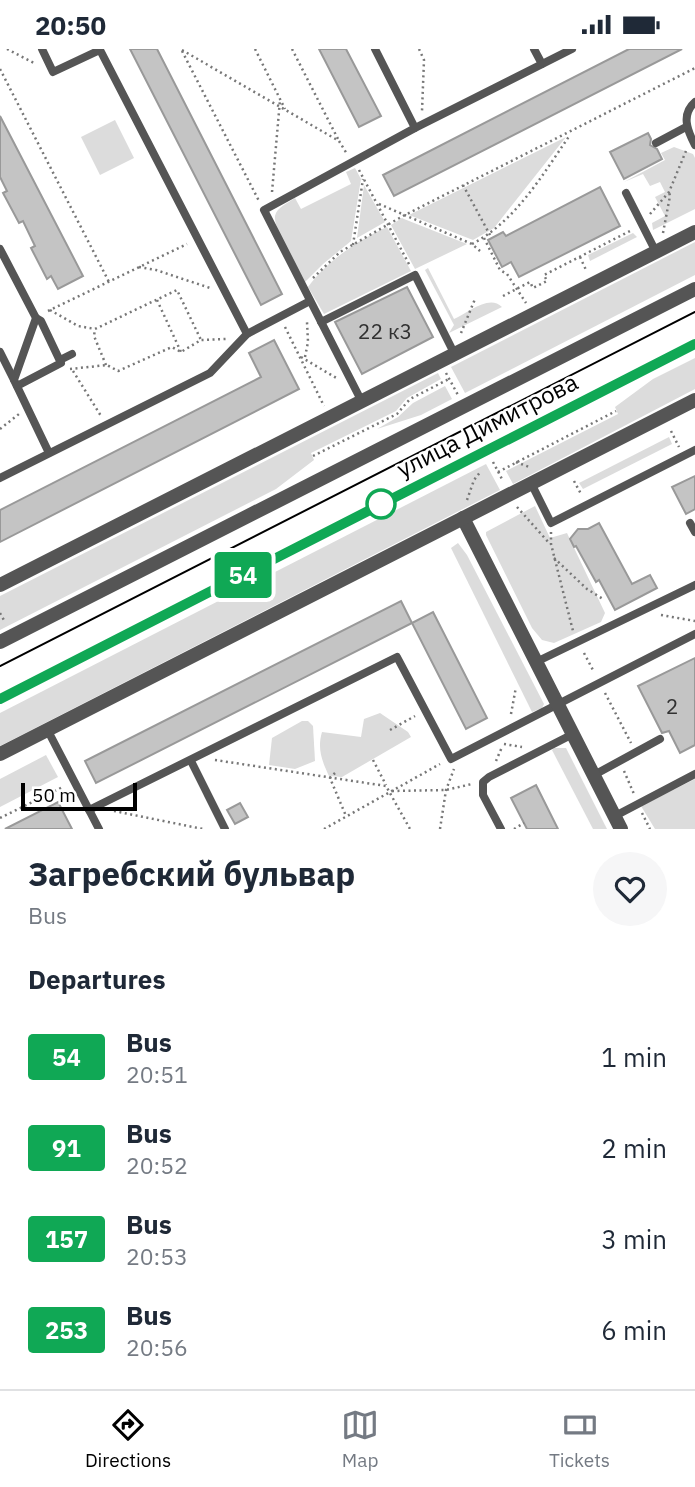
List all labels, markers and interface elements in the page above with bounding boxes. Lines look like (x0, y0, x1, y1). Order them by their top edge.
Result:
text: 20:50 (35, 8, 106, 42)
house number: 22 к3 (358, 317, 412, 345)
street label: улица Димитрова (391, 365, 583, 484)
unlabelled marker (366, 489, 396, 519)
line badge: 54 (212, 552, 274, 598)
text: 54 (229, 559, 257, 591)
house number: 2 (666, 692, 678, 720)
scale bar (21, 780, 136, 812)
text: 50 m (32, 783, 76, 807)
text: Загребский бульвар (28, 852, 355, 895)
button: heart (593, 852, 667, 926)
text: Bus (28, 900, 67, 930)
text: Departures (28, 962, 166, 996)
text: Bus (126, 1025, 172, 1059)
text: 1 min (601, 1040, 667, 1074)
text: 54 (52, 1041, 81, 1073)
text: 20:51 (126, 1059, 188, 1089)
text: Bus (126, 1116, 172, 1150)
text: 2 min (601, 1131, 667, 1165)
text: 91 (52, 1132, 81, 1164)
text: 20:52 (126, 1150, 188, 1180)
text: Bus (126, 1207, 172, 1241)
text: 3 min (601, 1222, 667, 1256)
text: 157 (45, 1223, 88, 1255)
text: 20:53 (126, 1241, 188, 1271)
text: Bus (126, 1298, 172, 1332)
text: 6 min (601, 1313, 667, 1347)
text: 253 (45, 1314, 88, 1346)
text: 20:56 (126, 1332, 188, 1362)
tab: Directions (85, 1406, 171, 1472)
tab: Map (341, 1406, 379, 1472)
tab: Tickets (549, 1406, 610, 1472)

